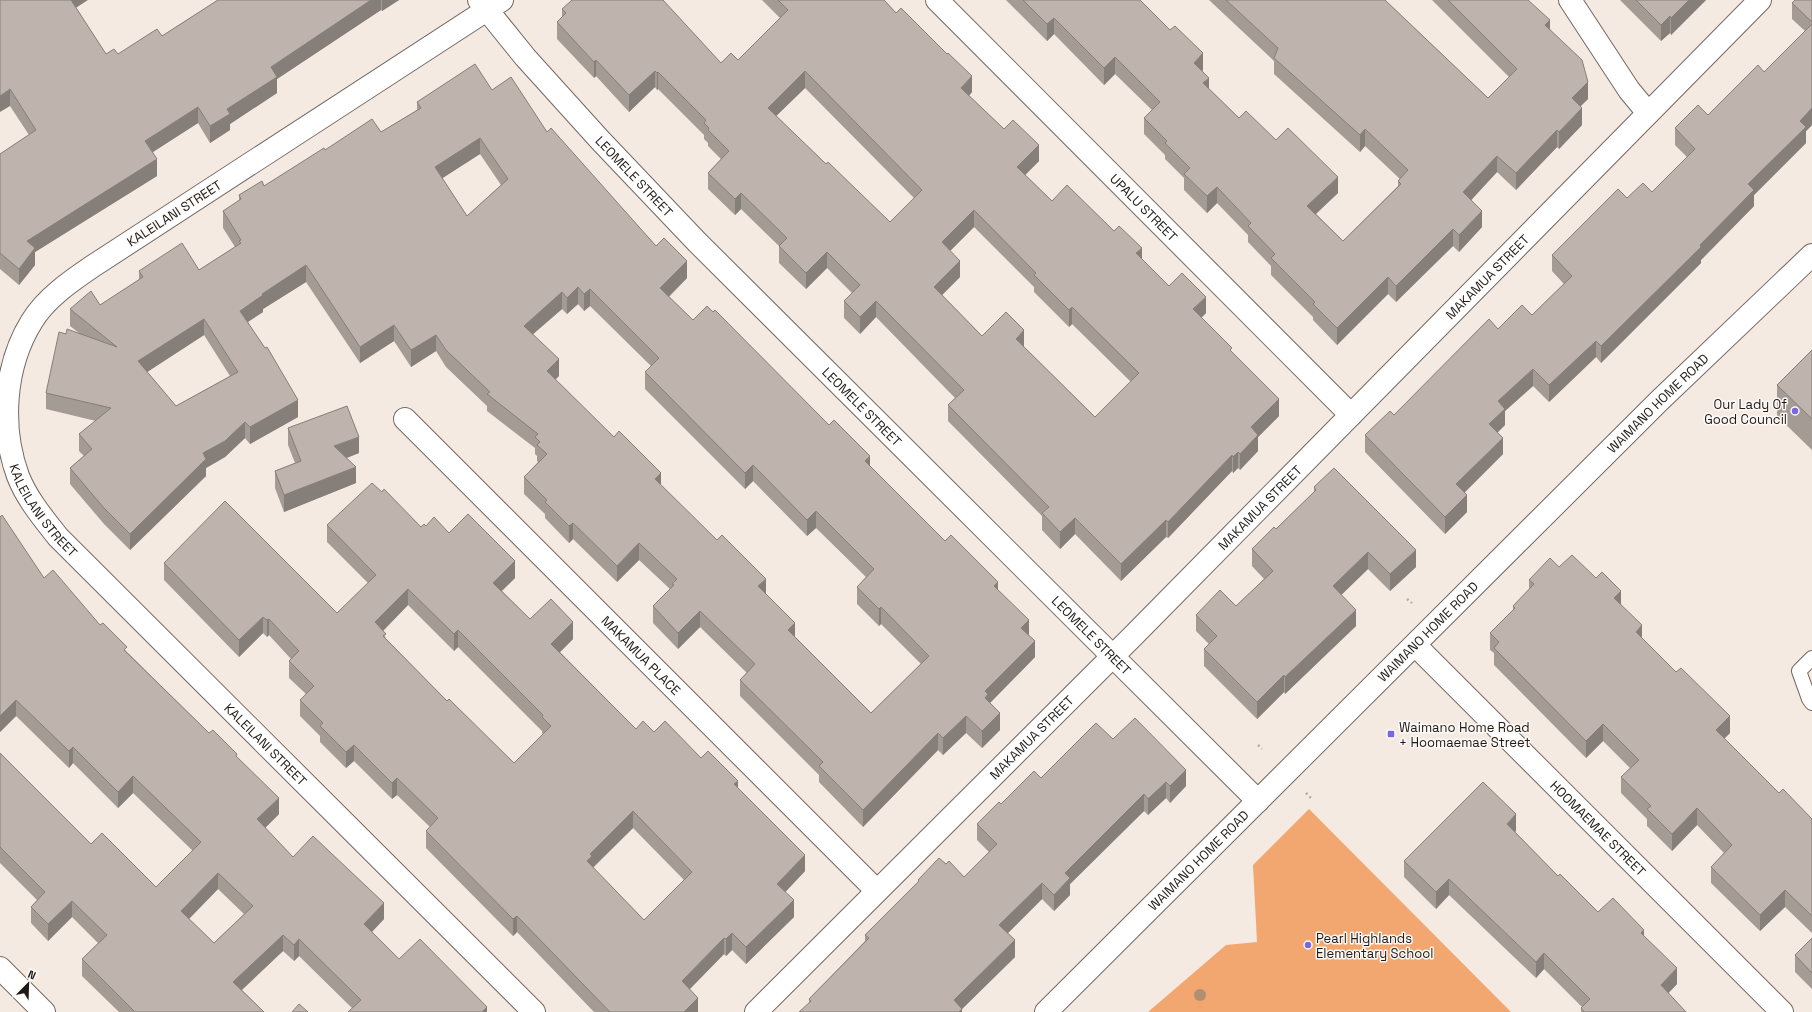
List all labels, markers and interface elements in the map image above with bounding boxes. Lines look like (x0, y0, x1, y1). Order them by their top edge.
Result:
street label: LEOMELE STREET (592, 132, 677, 221)
street label: UPALU STREET (1106, 170, 1181, 245)
street label: KALEILANI STREET (124, 176, 225, 250)
street label: MAKAMUA STREET (1442, 231, 1533, 323)
street label: WAIMANO HOME ROAD (1604, 350, 1712, 457)
street label: LEOMELE STREET (819, 364, 905, 450)
place label: Our Lady Of Good Council (1704, 396, 1787, 428)
marker: Our Lady Of Good Council (1790, 406, 1800, 416)
street label: KALEILANI STREET (6, 462, 81, 561)
street label: MAKAMUA STREET (1215, 462, 1306, 554)
street label: WAIMANO HOME ROAD (1374, 578, 1482, 686)
street label: LEOMELE STREET (1048, 592, 1135, 679)
street label: MAKAMUA PLACE (598, 612, 684, 699)
street label: MAKAMUA STREET (986, 692, 1078, 783)
street label: KALEILANI STREET (220, 700, 311, 790)
place label: Waimano Home Road + Hoomaemae Street (1399, 719, 1530, 751)
marker: Waimano Home Road + Hoomaemae Street (1386, 729, 1396, 739)
street label: HOOMAEMAE STREET (1546, 777, 1650, 880)
street label: WAIMANO HOME ROAD (1145, 807, 1253, 914)
place label: Pearl Highlands Elementary School (1316, 930, 1433, 962)
marker: Pearl Highlands Elementary School (1303, 940, 1313, 950)
north arrow (8, 964, 48, 1004)
text: N (26, 967, 38, 983)

